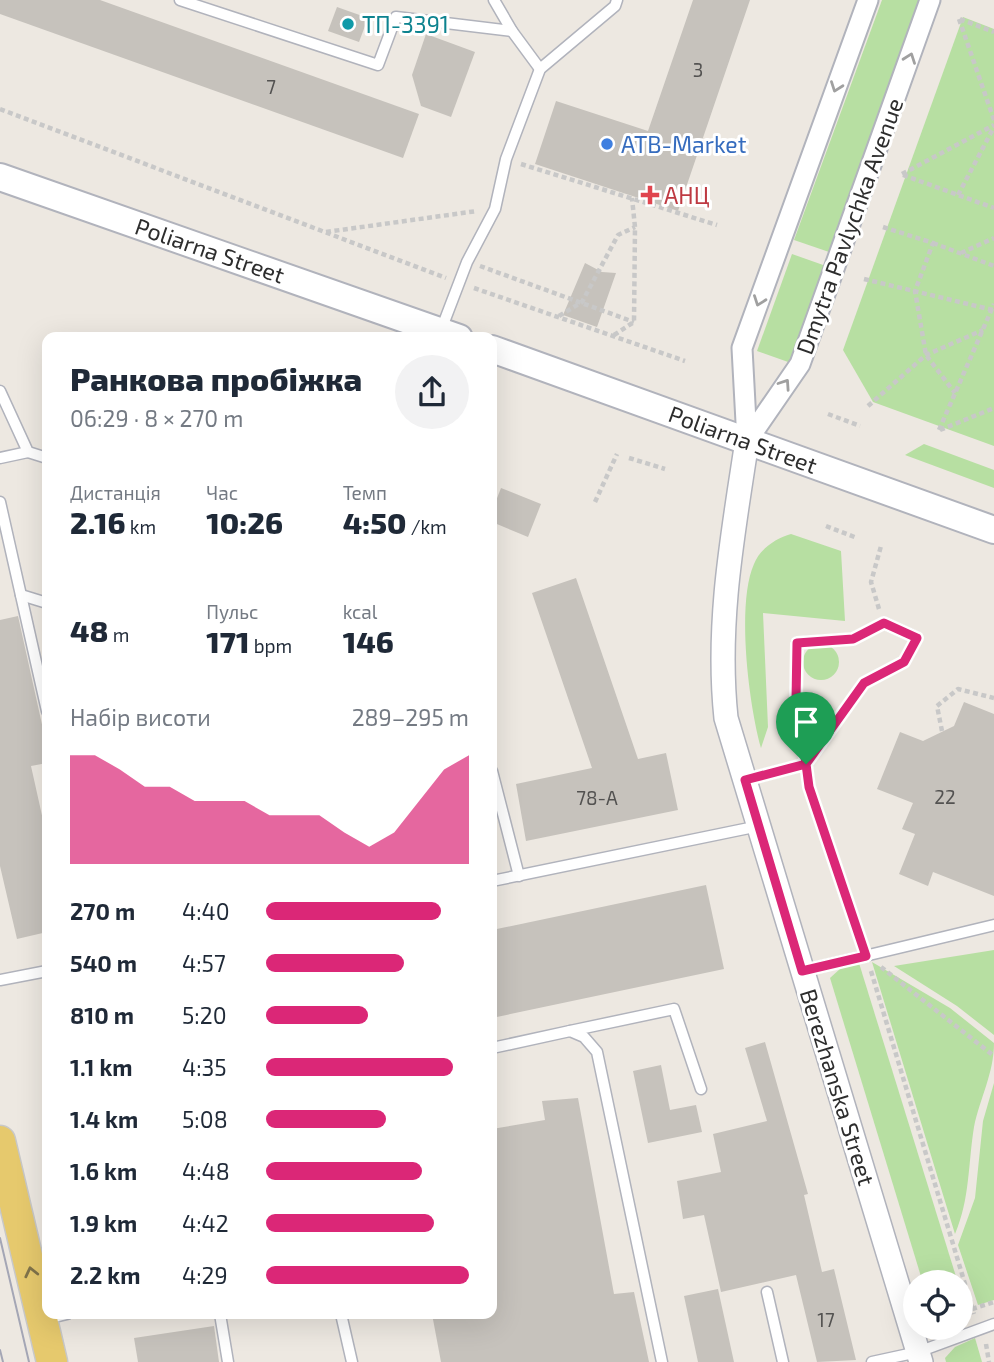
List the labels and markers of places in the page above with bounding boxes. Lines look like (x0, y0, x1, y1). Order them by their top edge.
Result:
place label: ТП-3391 (362, 10, 449, 38)
marker: ТП-3391 (340, 16, 356, 32)
place label: ATB-Market (621, 130, 747, 158)
marker: ATB-Market (599, 136, 615, 152)
place label: АНЦ (664, 181, 710, 209)
marker: АНЦ (642, 187, 658, 203)
pin (776, 692, 836, 764)

